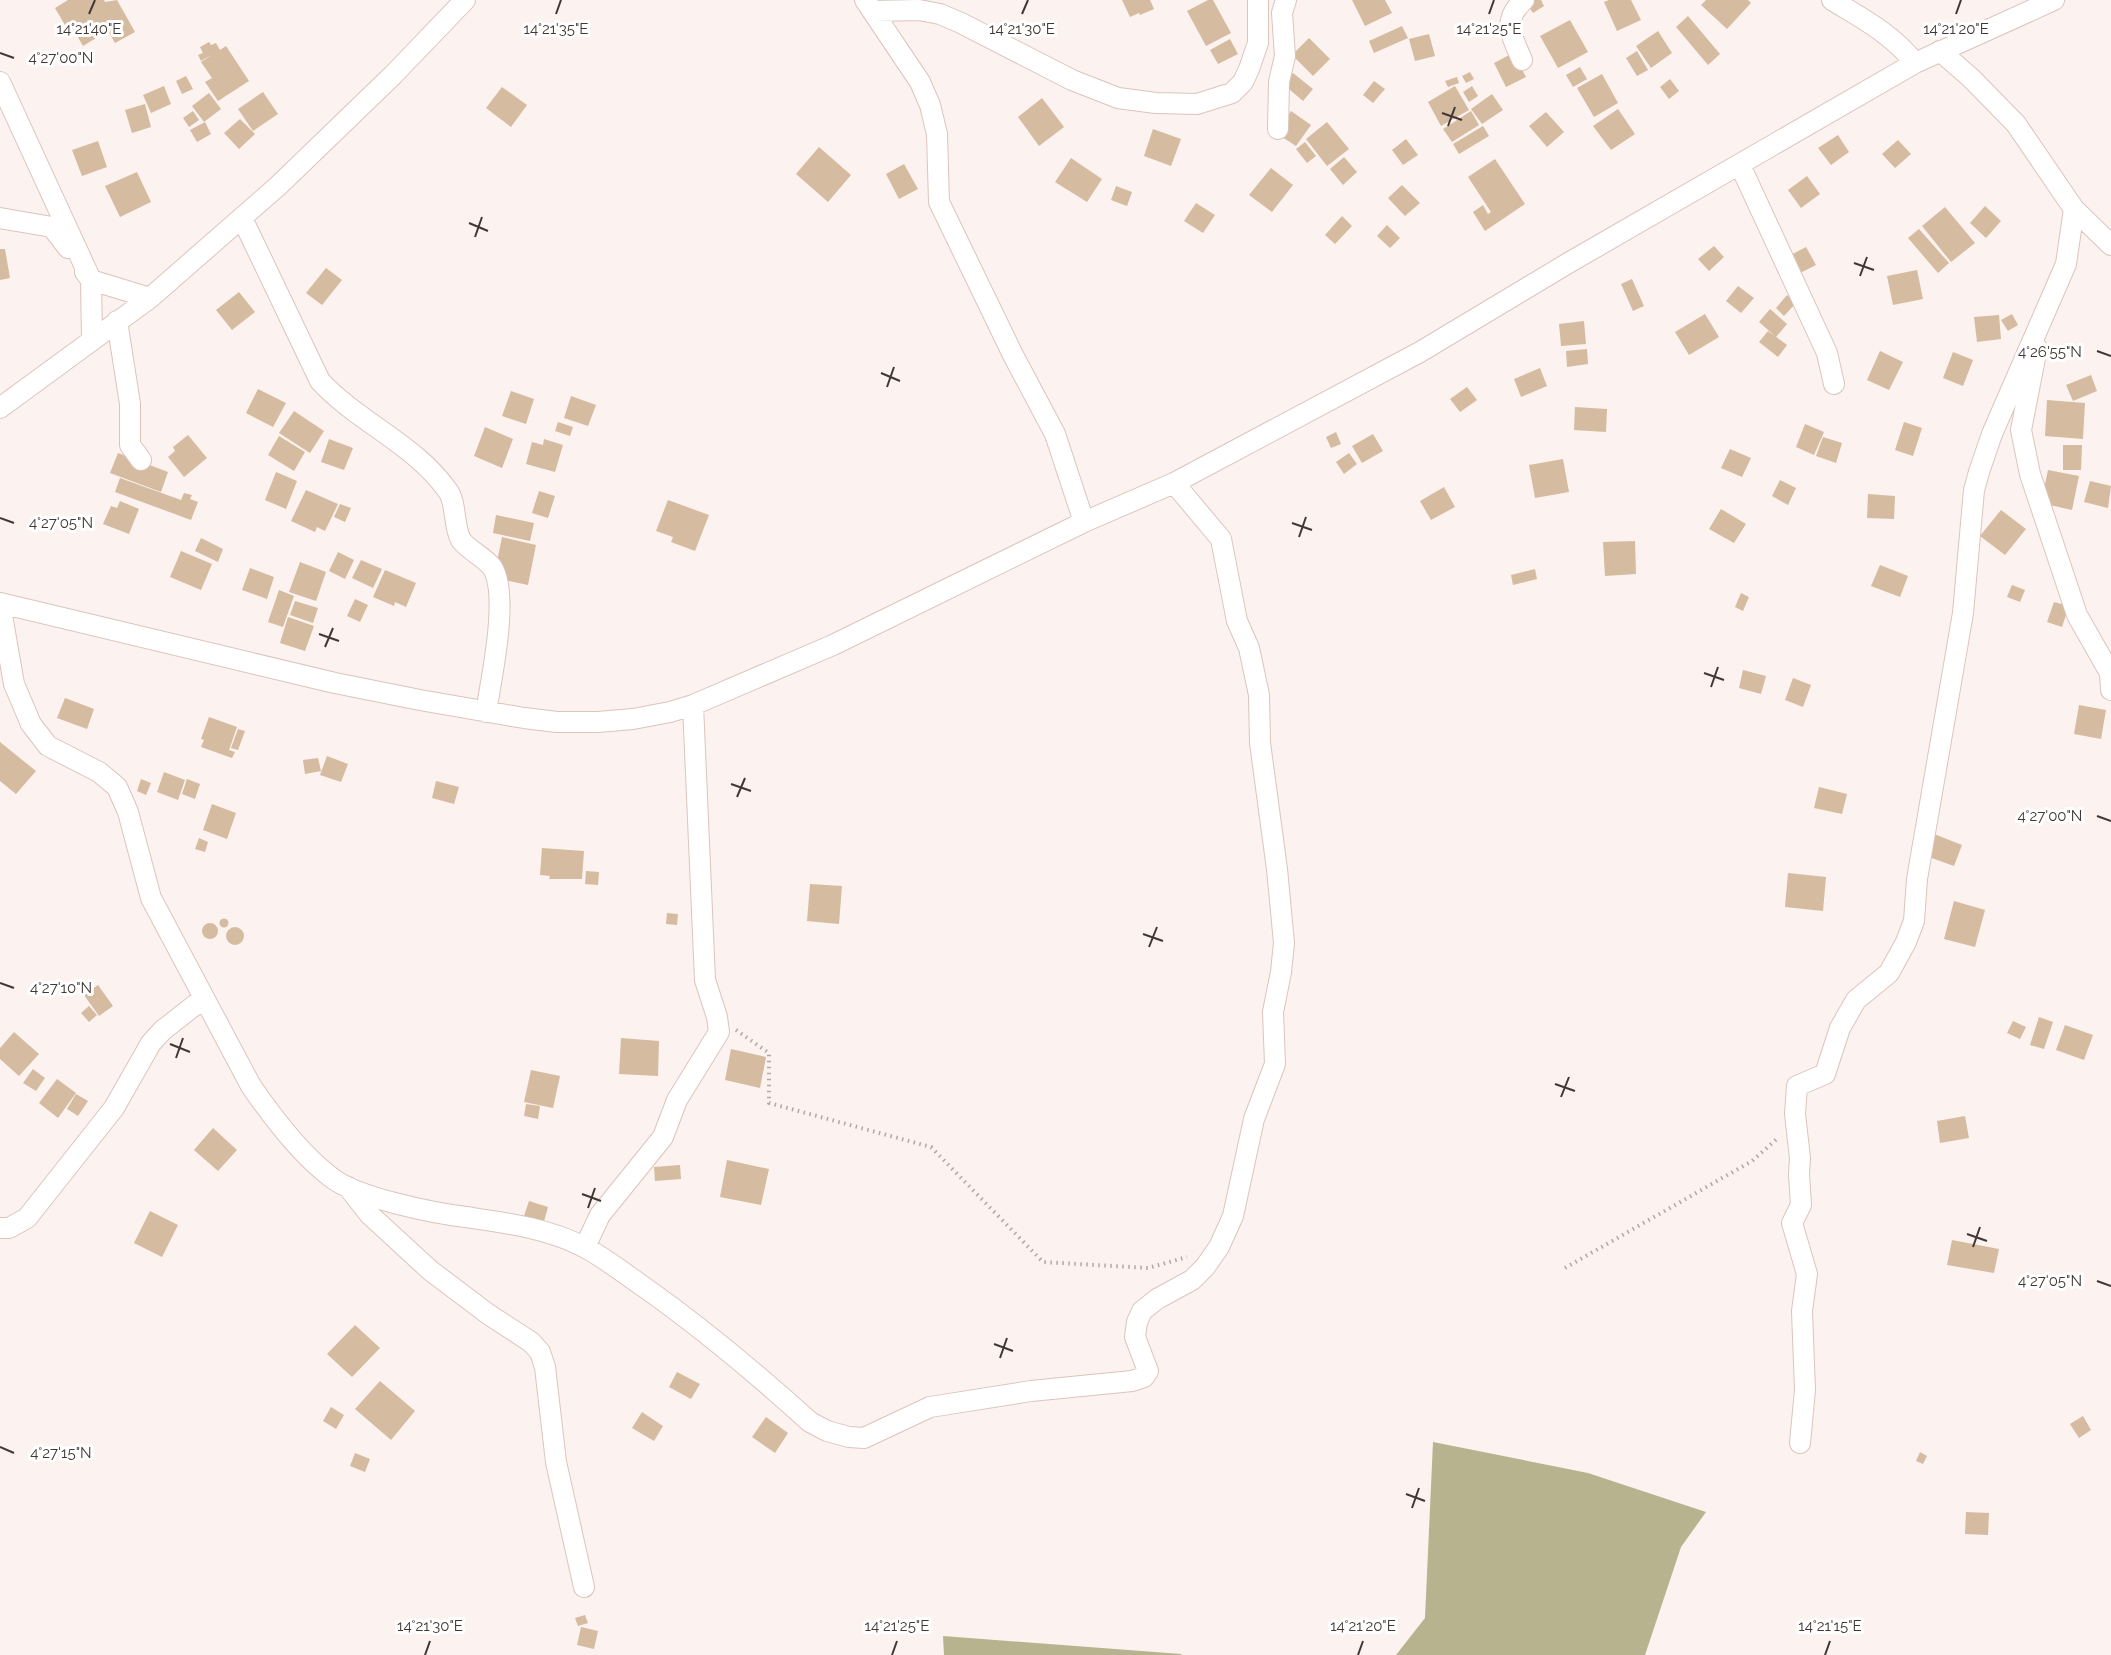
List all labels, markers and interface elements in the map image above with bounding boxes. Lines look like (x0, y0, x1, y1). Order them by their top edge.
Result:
text: 14°21'40"E (57, 20, 121, 38)
text: 14°21'35"E (524, 20, 588, 38)
text: 14°21'30"E (989, 20, 1055, 38)
text: 14°21'25"E (1457, 20, 1521, 38)
text: 14°21'20"E (1923, 20, 1989, 38)
text: 4°27'00"N (29, 49, 93, 67)
text: 4°26'55"N (2018, 343, 2082, 361)
text: 4°27'05"N (29, 514, 93, 532)
text: 4°27'00"N (2018, 807, 2082, 825)
text: 4°27'10"N (30, 979, 92, 997)
text: 4°27'05"N (2018, 1272, 2082, 1290)
text: 4°27'15"N (30, 1444, 92, 1462)
text: 14°21'30"E (397, 1617, 463, 1635)
text: 14°21'25"E (865, 1617, 929, 1635)
text: 14°21'20"E (1330, 1617, 1396, 1635)
text: 14°21'15"E (1798, 1617, 1862, 1635)

